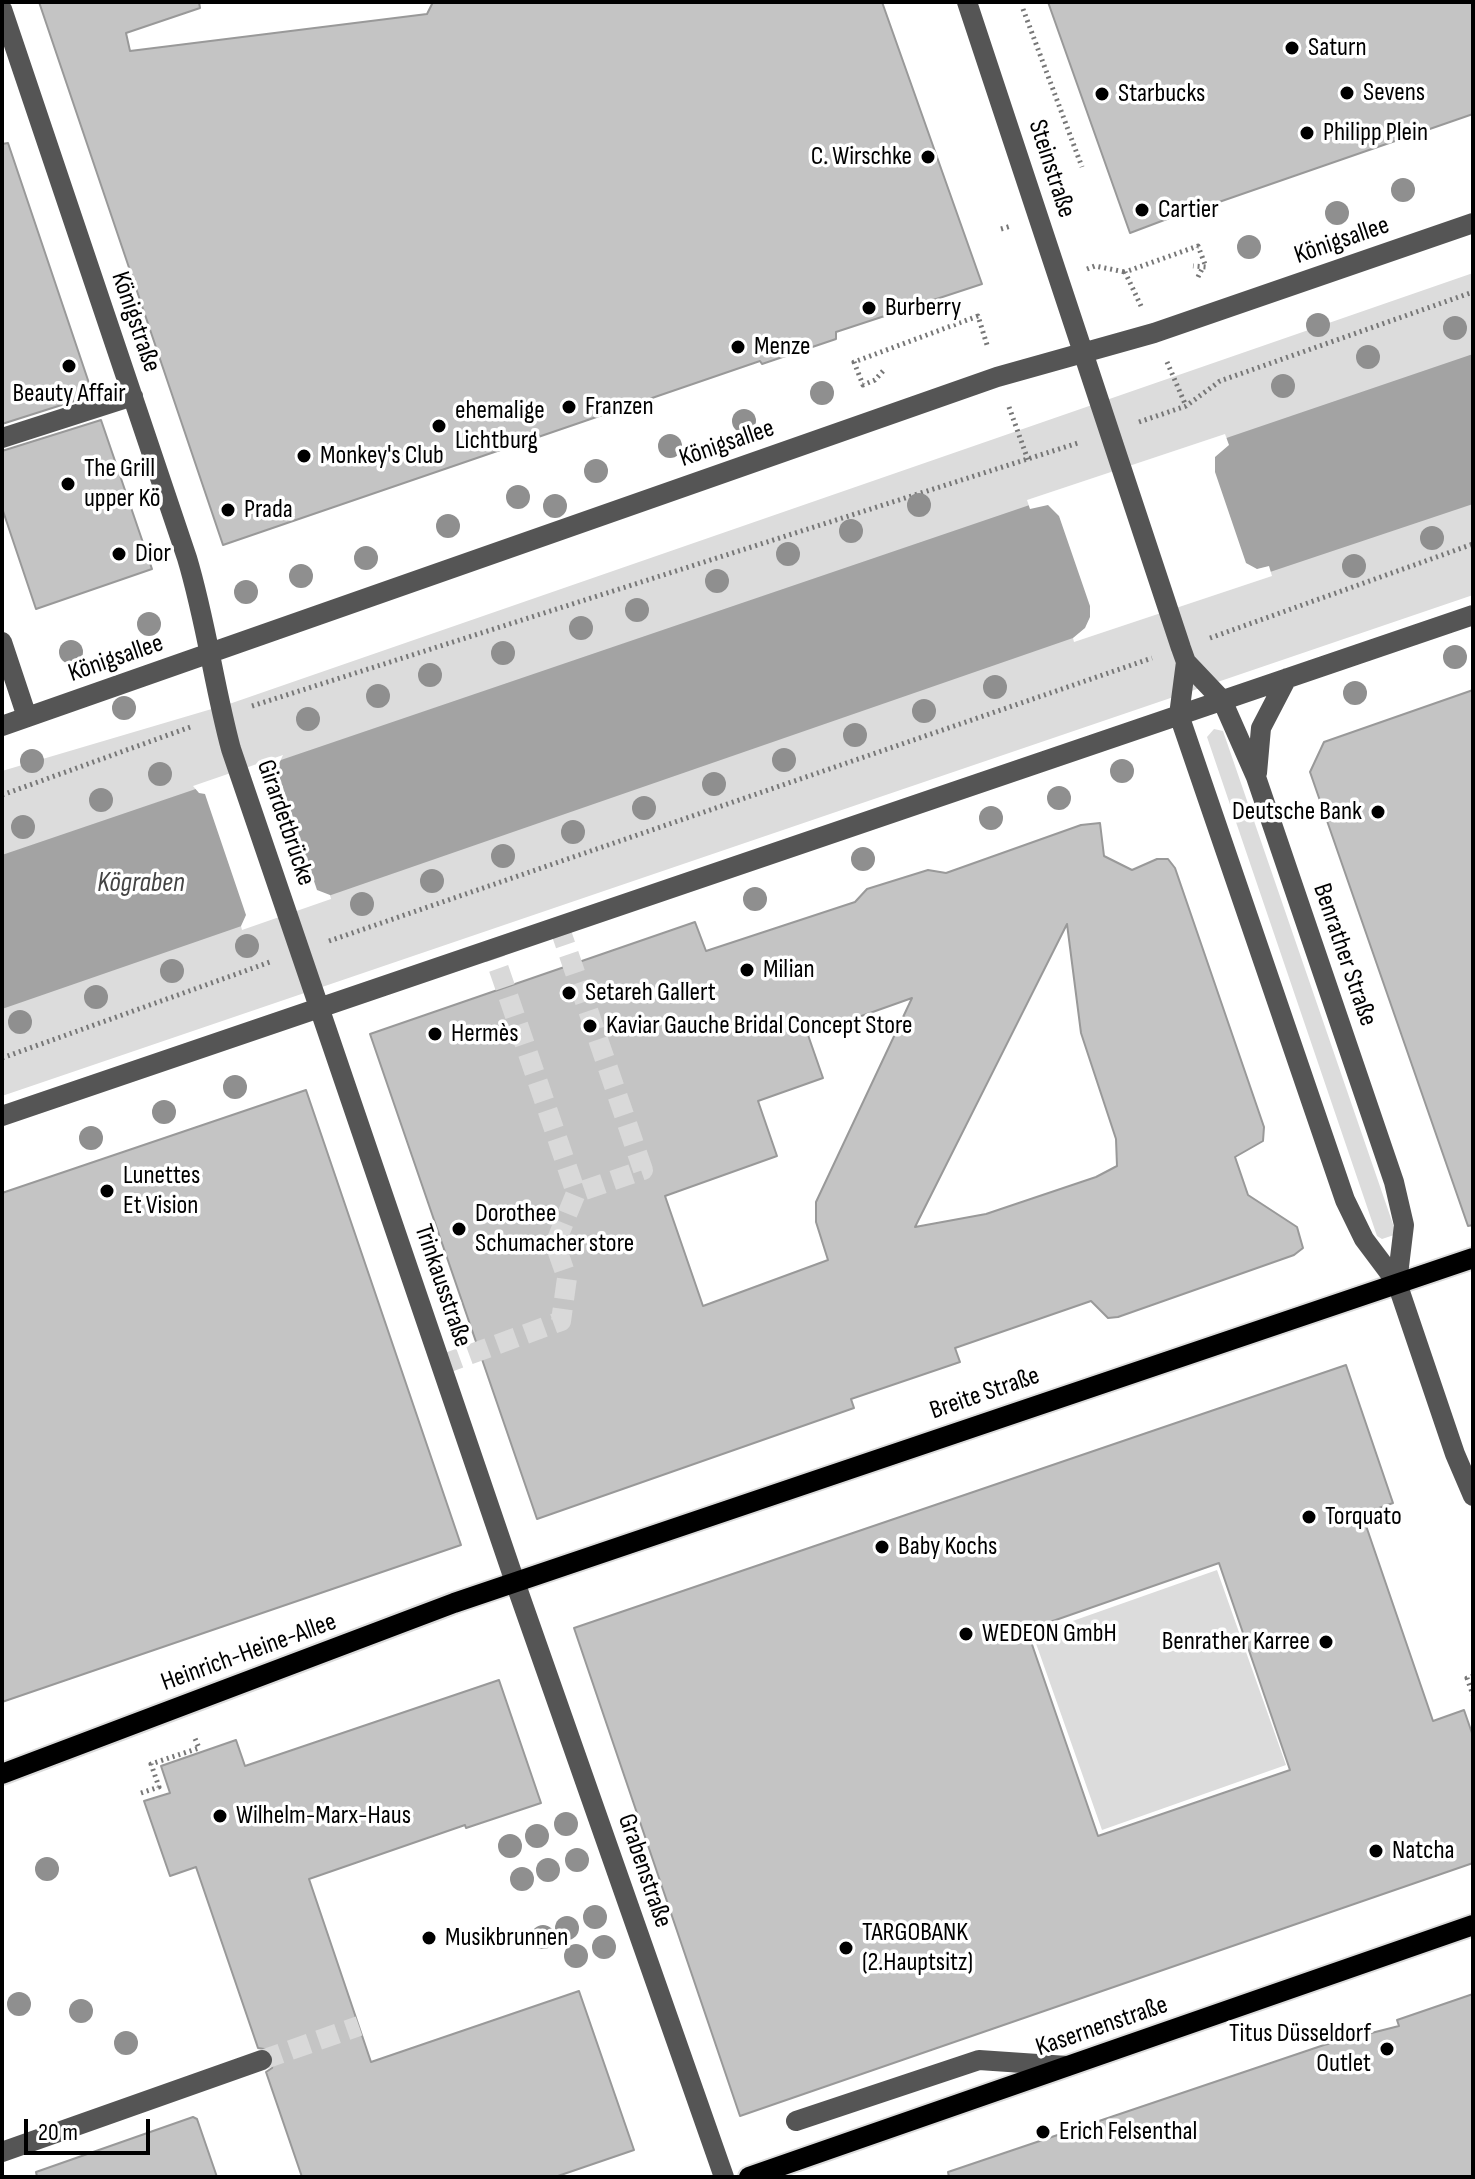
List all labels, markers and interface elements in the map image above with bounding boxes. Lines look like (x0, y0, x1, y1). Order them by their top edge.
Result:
place label: Saturn (1308, 32, 1367, 64)
marker: Saturn (1283, 39, 1301, 57)
place label: Sevens (1363, 77, 1425, 109)
place label: Starbucks (1118, 78, 1205, 110)
marker: Sevens (1338, 84, 1356, 102)
marker: Starbucks (1093, 85, 1111, 103)
street label: Steinstraße (1021, 116, 1081, 222)
place label: Philipp Plein (1323, 117, 1428, 149)
marker: Philipp Plein (1298, 124, 1316, 142)
place label: C. Wirschke (811, 141, 912, 173)
marker: C. Wirschke (919, 148, 937, 166)
place label: Cartier (1158, 194, 1219, 226)
marker: Cartier (1133, 201, 1151, 219)
street label: Königsallee (1290, 210, 1394, 272)
street label: Königstraße (103, 268, 167, 376)
place label: Burberry (885, 292, 961, 324)
marker: Burberry (860, 299, 878, 317)
place label: Menze (754, 331, 810, 363)
marker: Menze (729, 338, 747, 356)
marker: Beauty Affair (60, 357, 78, 375)
place label: Beauty Affair (12, 378, 126, 410)
place label: Franzen (585, 391, 654, 423)
place label: ehemalige Lichtburg (455, 395, 545, 456)
marker: Franzen (560, 398, 578, 416)
street label: Königsallee (675, 413, 779, 475)
marker: ehemalige Lichtburg (430, 417, 448, 435)
place label: Monkey's Club (320, 440, 444, 472)
marker: Monkey's Club (295, 447, 313, 465)
place label: The Grill upper Kö (84, 453, 161, 514)
marker: The Grill upper Kö (59, 475, 77, 493)
place label: Prada (244, 494, 293, 526)
marker: Prada (219, 501, 237, 519)
place label: Dior (135, 538, 171, 570)
marker: Dior (110, 545, 128, 563)
street label: Königsallee (64, 628, 168, 690)
street label: Girardetbrücke (249, 756, 321, 890)
place label: Deutsche Bank (1232, 796, 1362, 828)
marker: Deutsche Bank (1369, 803, 1387, 821)
water label: Kögraben (97, 867, 185, 901)
street label: Benrather Straße (1305, 880, 1383, 1030)
place label: Milian (763, 954, 815, 986)
marker: Milian (738, 961, 756, 979)
place label: Setareh Gallert (585, 977, 716, 1009)
marker: Setareh Gallert (560, 984, 578, 1002)
place label: Kaviar Gauche Bridal Concept Store (606, 1010, 912, 1042)
marker: Kaviar Gauche Bridal Concept Store (581, 1017, 599, 1035)
place label: Hermès (451, 1018, 519, 1050)
marker: Hermès (426, 1025, 444, 1043)
place label: Lunettes Et Vision (123, 1160, 200, 1222)
marker: Lunettes Et Vision (98, 1182, 116, 1200)
place label: Dorothee Schumacher store (475, 1198, 634, 1260)
marker: Dorothee Schumacher store (450, 1220, 468, 1238)
street label: Trinkausstraße (406, 1221, 478, 1351)
street label: Breite Straße (926, 1361, 1044, 1427)
place label: Torquato (1325, 1501, 1402, 1533)
marker: Torquato (1300, 1508, 1318, 1526)
place label: Baby Kochs (898, 1531, 997, 1563)
marker: Baby Kochs (873, 1538, 891, 1556)
street label: Heinrich-Heine-Allee (157, 1607, 341, 1699)
place label: WEDEON GmbH (982, 1618, 1117, 1650)
marker: WEDEON GmbH (957, 1625, 975, 1643)
place label: Benrather Karree (1162, 1626, 1310, 1658)
marker: Benrather Karree (1317, 1633, 1335, 1651)
place label: Wilhelm-Marx-Haus (236, 1800, 411, 1832)
marker: Wilhelm-Marx-Haus (211, 1807, 229, 1825)
street label: Grabenstraße (610, 1810, 678, 1932)
place label: Natcha (1392, 1835, 1455, 1867)
marker: Natcha (1367, 1842, 1385, 1860)
place label: TARGOBANK (2.Hauptsitz) (862, 1917, 973, 1978)
place label: Musikbrunnen (445, 1922, 568, 1954)
marker: Musikbrunnen (420, 1929, 438, 1947)
marker: TARGOBANK (2.Hauptsitz) (837, 1939, 855, 1957)
street label: Kasernenstraße (1032, 1990, 1172, 2064)
place label: Titus Düsseldorf Outlet (1229, 2018, 1371, 2080)
marker: Titus Düsseldorf Outlet (1378, 2040, 1396, 2058)
scale bar (28, 2103, 154, 2153)
place label: Erich Felsenthal (1059, 2116, 1197, 2148)
text: 20 m (38, 2118, 78, 2147)
marker: Erich Felsenthal (1034, 2123, 1052, 2141)

